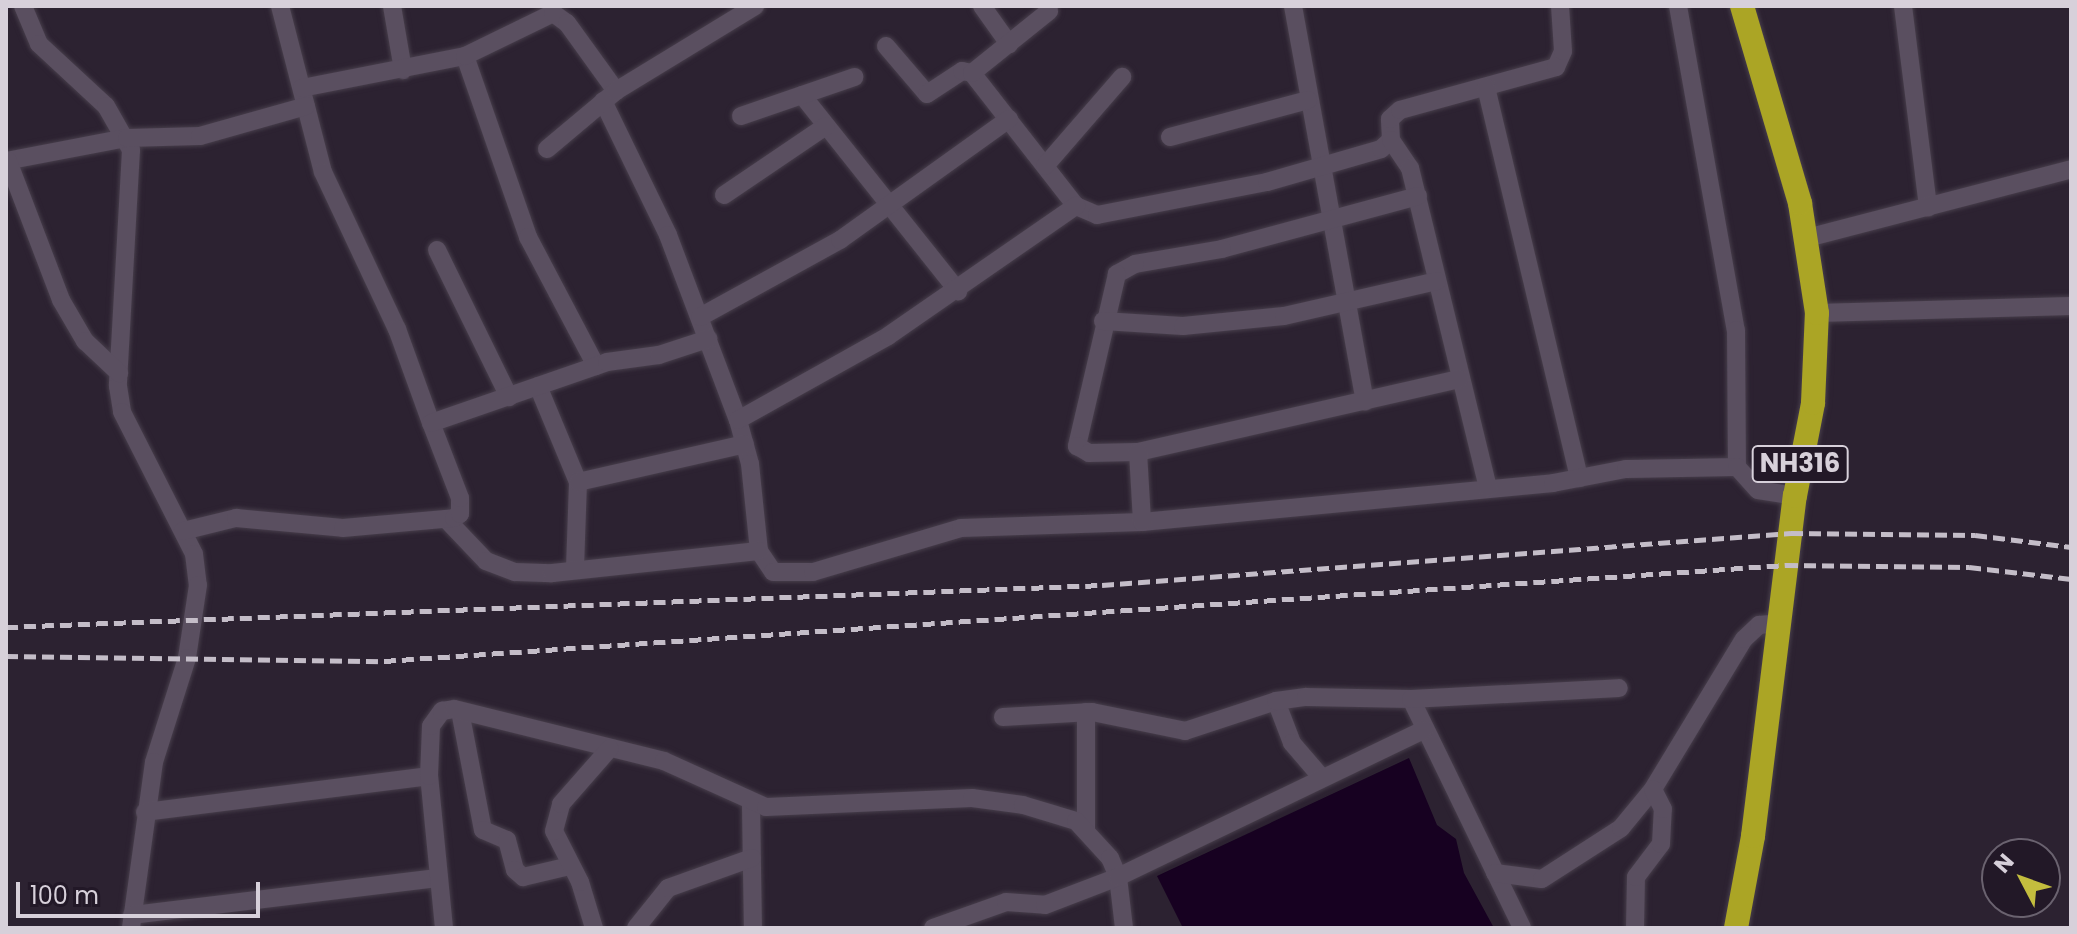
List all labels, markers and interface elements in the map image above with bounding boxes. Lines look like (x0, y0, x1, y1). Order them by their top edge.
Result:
road number: NH316 (1750, 442, 1850, 486)
north arrow (1981, 838, 2061, 918)
text: N (1987, 847, 2021, 880)
scale bar (20, 866, 264, 916)
text: 100 m (30, 879, 99, 912)

